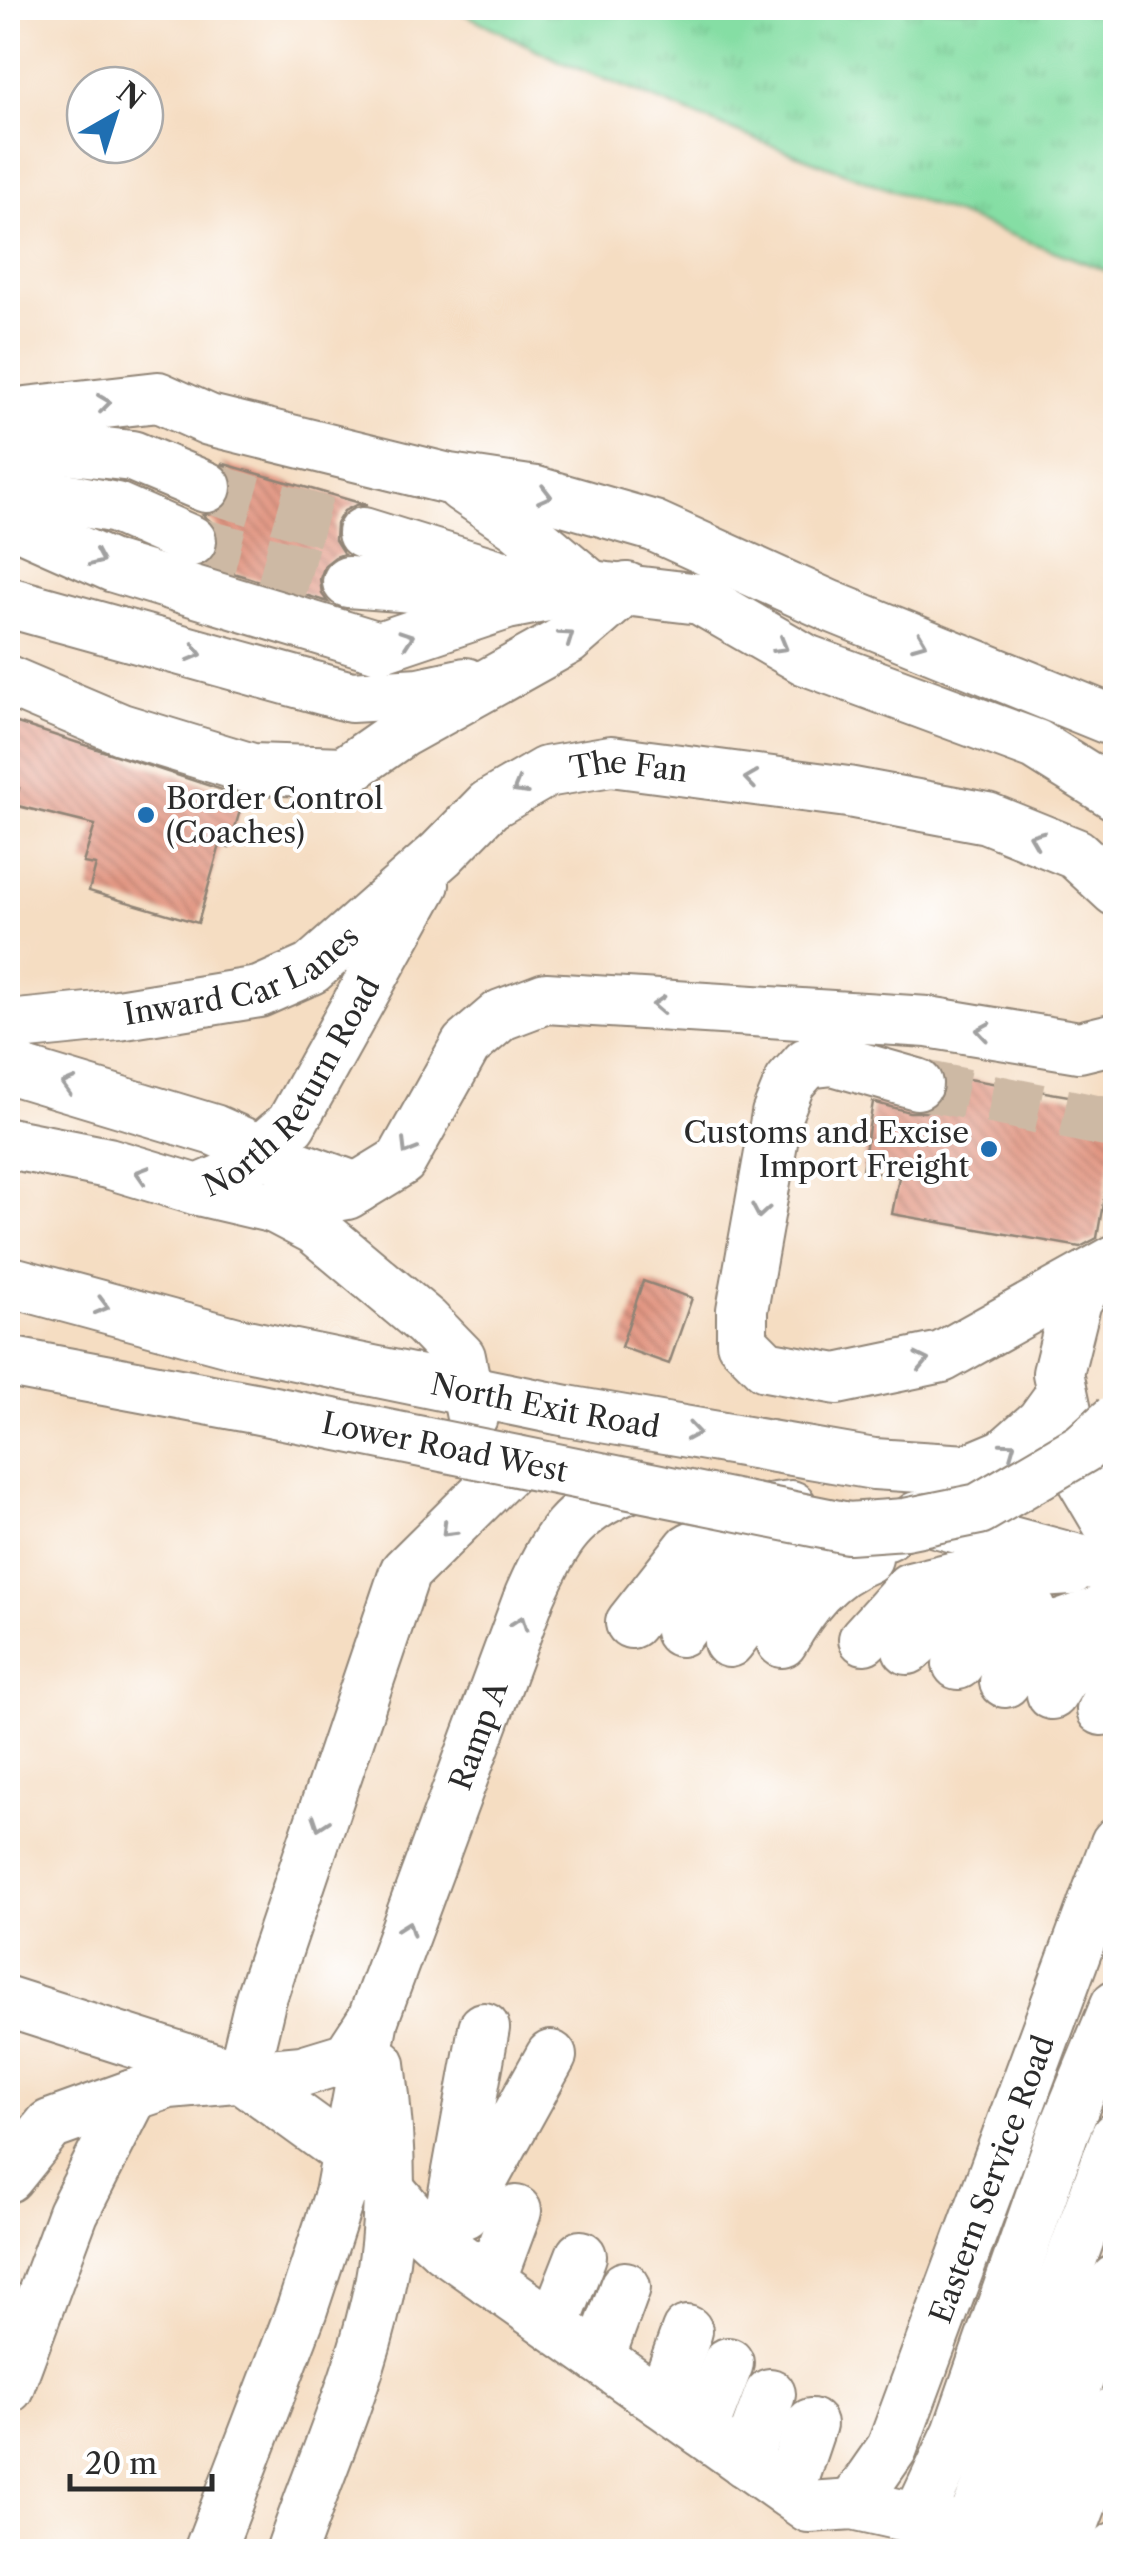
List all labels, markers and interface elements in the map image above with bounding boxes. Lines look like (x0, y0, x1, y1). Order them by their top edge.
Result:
north arrow (65, 65, 165, 165)
text: N (111, 75, 151, 116)
one-way arrow (97, 393, 113, 414)
one-way arrow (536, 484, 553, 505)
one-way arrow (87, 547, 105, 567)
one-way arrow (397, 629, 414, 649)
one-way arrow (556, 631, 575, 649)
one-way arrow (910, 631, 928, 651)
one-way arrow (771, 633, 789, 653)
one-way arrow (186, 642, 203, 663)
street label: The Fan (567, 743, 690, 789)
one-way arrow (743, 769, 760, 790)
one-way arrow (512, 776, 530, 795)
place label: Border Control (Coaches) (166, 780, 383, 851)
marker: Border Control (Coaches) (135, 804, 157, 826)
one-way arrow (1028, 829, 1045, 849)
street label: Inward Car Lanes (121, 917, 366, 1032)
street label: North Return Road (197, 970, 387, 1204)
one-way arrow (650, 995, 666, 1016)
one-way arrow (974, 1021, 991, 1042)
one-way arrow (60, 1076, 77, 1097)
place label: Customs and Excise Import Freight (683, 1114, 969, 1185)
one-way arrow (401, 1137, 420, 1155)
marker: Customs and Excise Import Freight (978, 1138, 1000, 1160)
one-way arrow (135, 1165, 152, 1186)
one-way arrow (750, 1203, 771, 1220)
one-way arrow (93, 1295, 110, 1316)
one-way arrow (913, 1352, 930, 1373)
street label: North Exit Road (428, 1365, 663, 1445)
street label: Lower Road West (319, 1404, 571, 1490)
one-way arrow (685, 1420, 701, 1441)
one-way arrow (998, 1443, 1016, 1460)
one-way arrow (441, 1518, 459, 1536)
one-way arrow (508, 1615, 528, 1633)
street label: Ramp A (441, 1675, 515, 1795)
one-way arrow (312, 1813, 332, 1830)
one-way arrow (395, 1920, 416, 1937)
street label: Eastern Service Road (921, 2030, 1062, 2328)
scale bar (70, 2429, 212, 2491)
text: 20 m (85, 2445, 157, 2482)

